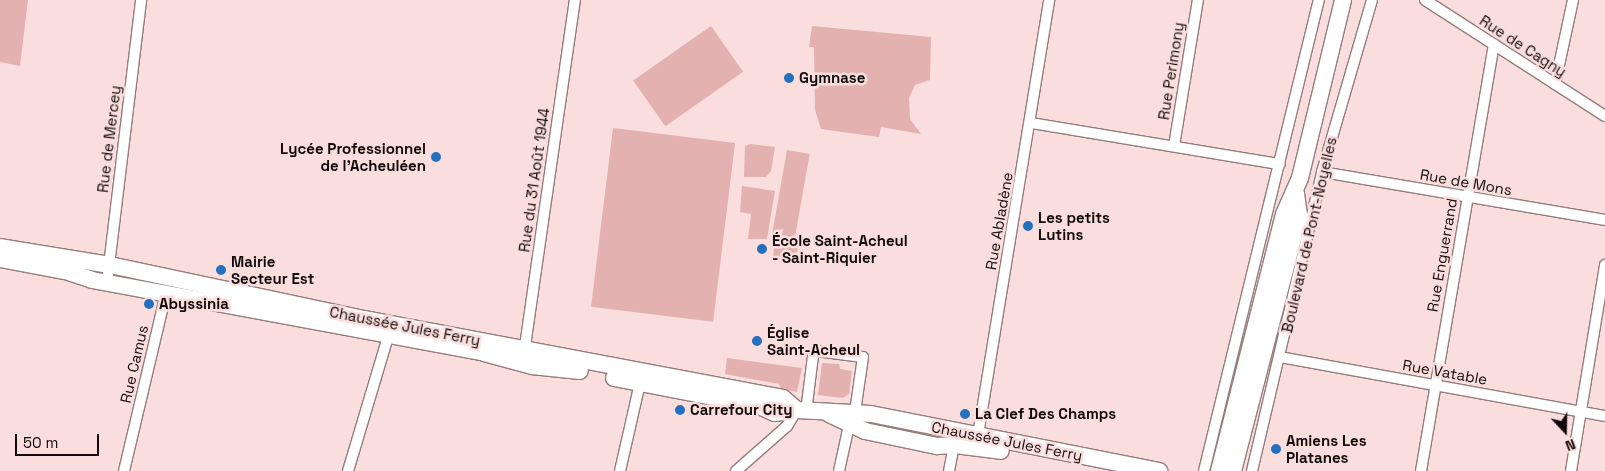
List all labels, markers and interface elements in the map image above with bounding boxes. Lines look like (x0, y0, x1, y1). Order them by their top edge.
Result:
street label: Rue de Cagny (1476, 11, 1570, 81)
street label: Rue Perimony (1154, 21, 1188, 121)
place label: Gymnase (799, 69, 865, 87)
marker: Gymnase (783, 72, 795, 84)
street label: Rue de Mercey (93, 84, 125, 194)
street label: Rue du 31 Août 1944 (515, 107, 553, 253)
street label: Boulevard de Pont-Noyelles (1278, 135, 1340, 335)
place label: Lycée Professionnel de l'Acheuléen (280, 139, 426, 174)
marker: Lycée Professionnel de l'Acheuléen (430, 151, 442, 163)
street label: Rue de Mons (1419, 165, 1513, 199)
street label: Rue Abladène (982, 171, 1016, 271)
street label: Rue Enguerrand (1423, 197, 1461, 313)
place label: Les petits Lutins (1038, 208, 1110, 243)
marker: Les petits Lutins (1022, 220, 1034, 232)
place label: École Saint-Acheul - Saint-Riquier (772, 231, 908, 266)
marker: École Saint-Acheul - Saint-Riquier (756, 243, 768, 255)
place label: Mairie Secteur Est (231, 252, 314, 287)
marker: Mairie Secteur Est (215, 264, 227, 276)
place label: Abyssinia (159, 295, 229, 313)
marker: Abyssinia (143, 298, 155, 310)
street label: Chaussée Jules Ferry (328, 303, 482, 349)
street label: Rue Camus (116, 323, 152, 405)
place label: Église Saint-Acheul (767, 323, 860, 358)
marker: Église Saint-Acheul (751, 335, 763, 347)
street label: Rue Vatable (1401, 356, 1489, 388)
place label: Carrefour City (690, 401, 793, 419)
marker: Carrefour City (674, 404, 686, 416)
place label: La Clef Des Champs (975, 405, 1116, 423)
north arrow (1540, 406, 1590, 456)
marker: La Clef Des Champs (959, 408, 971, 420)
street label: Chaussée Jules Ferry (930, 418, 1084, 464)
scale bar (18, 424, 101, 456)
place label: Amiens Les Platanes (1286, 431, 1367, 466)
text: 50 m (23, 433, 58, 452)
text: N (1563, 435, 1578, 455)
marker: Amiens Les Platanes (1270, 443, 1282, 455)

